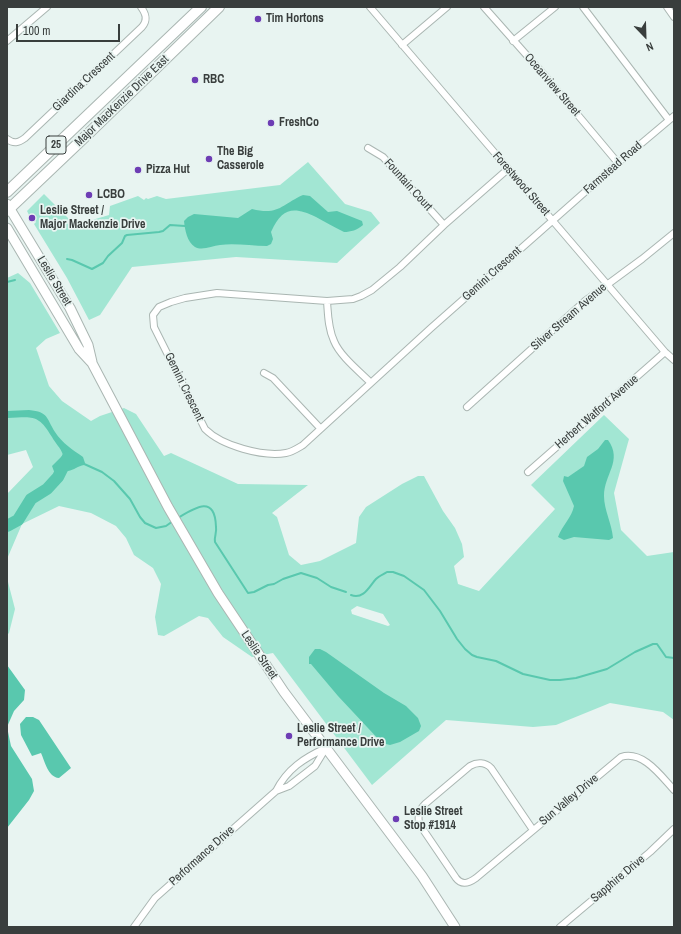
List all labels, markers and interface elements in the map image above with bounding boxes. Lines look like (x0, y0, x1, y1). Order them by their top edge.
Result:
place label: Tim Hortons (266, 12, 324, 26)
marker: Tim Hortons (253, 14, 263, 24)
scale bar (18, 16, 122, 42)
north arrow (625, 16, 665, 56)
text: 100 m (23, 23, 50, 39)
text: N (644, 39, 655, 55)
street label: Giardina Crescent (50, 49, 118, 115)
street label: Oceanview Street (521, 51, 583, 119)
street label: Major MacKenzie Drive East (72, 52, 172, 150)
place label: RBC (203, 73, 224, 87)
marker: RBC (190, 75, 200, 85)
place label: FreshCo (279, 116, 319, 130)
marker: FreshCo (266, 118, 276, 128)
road number: 25 (46, 136, 66, 154)
street label: Farmstead Road (581, 139, 645, 197)
place label: The Big Casserole (217, 145, 264, 173)
street label: Forestwood Street (489, 149, 553, 219)
marker: The Big Casserole (204, 154, 214, 164)
street label: Fountain Court (381, 156, 435, 214)
place label: Pizza Hut (146, 163, 190, 177)
marker: Pizza Hut (133, 165, 143, 175)
place label: LCBO (97, 188, 125, 202)
marker: LCBO (84, 190, 94, 200)
place label: Leslie Street / Major Mackenzie Drive (40, 204, 146, 232)
marker: Leslie Street / Major Mackenzie Drive (27, 213, 37, 223)
street label: Gemini Crescent (460, 244, 524, 304)
street label: Leslie Street (34, 254, 74, 308)
street label: Silver Stream Avenue (528, 280, 610, 354)
street label: Gemini Crescent (161, 350, 207, 424)
street label: Herbert Watford Avenue (552, 372, 642, 452)
street label: Leslie Street (238, 628, 280, 682)
place label: Leslie Street / Performance Drive (297, 722, 385, 750)
marker: Leslie Street / Performance Drive (284, 731, 294, 741)
street label: Sun Valley Drive (537, 771, 601, 829)
place label: Leslie Street Stop #1914 (404, 805, 463, 833)
marker: Leslie Street Stop #1914 (391, 814, 401, 824)
street label: Performance Drive (167, 823, 237, 889)
street label: Sapphire Drive (588, 852, 648, 906)

